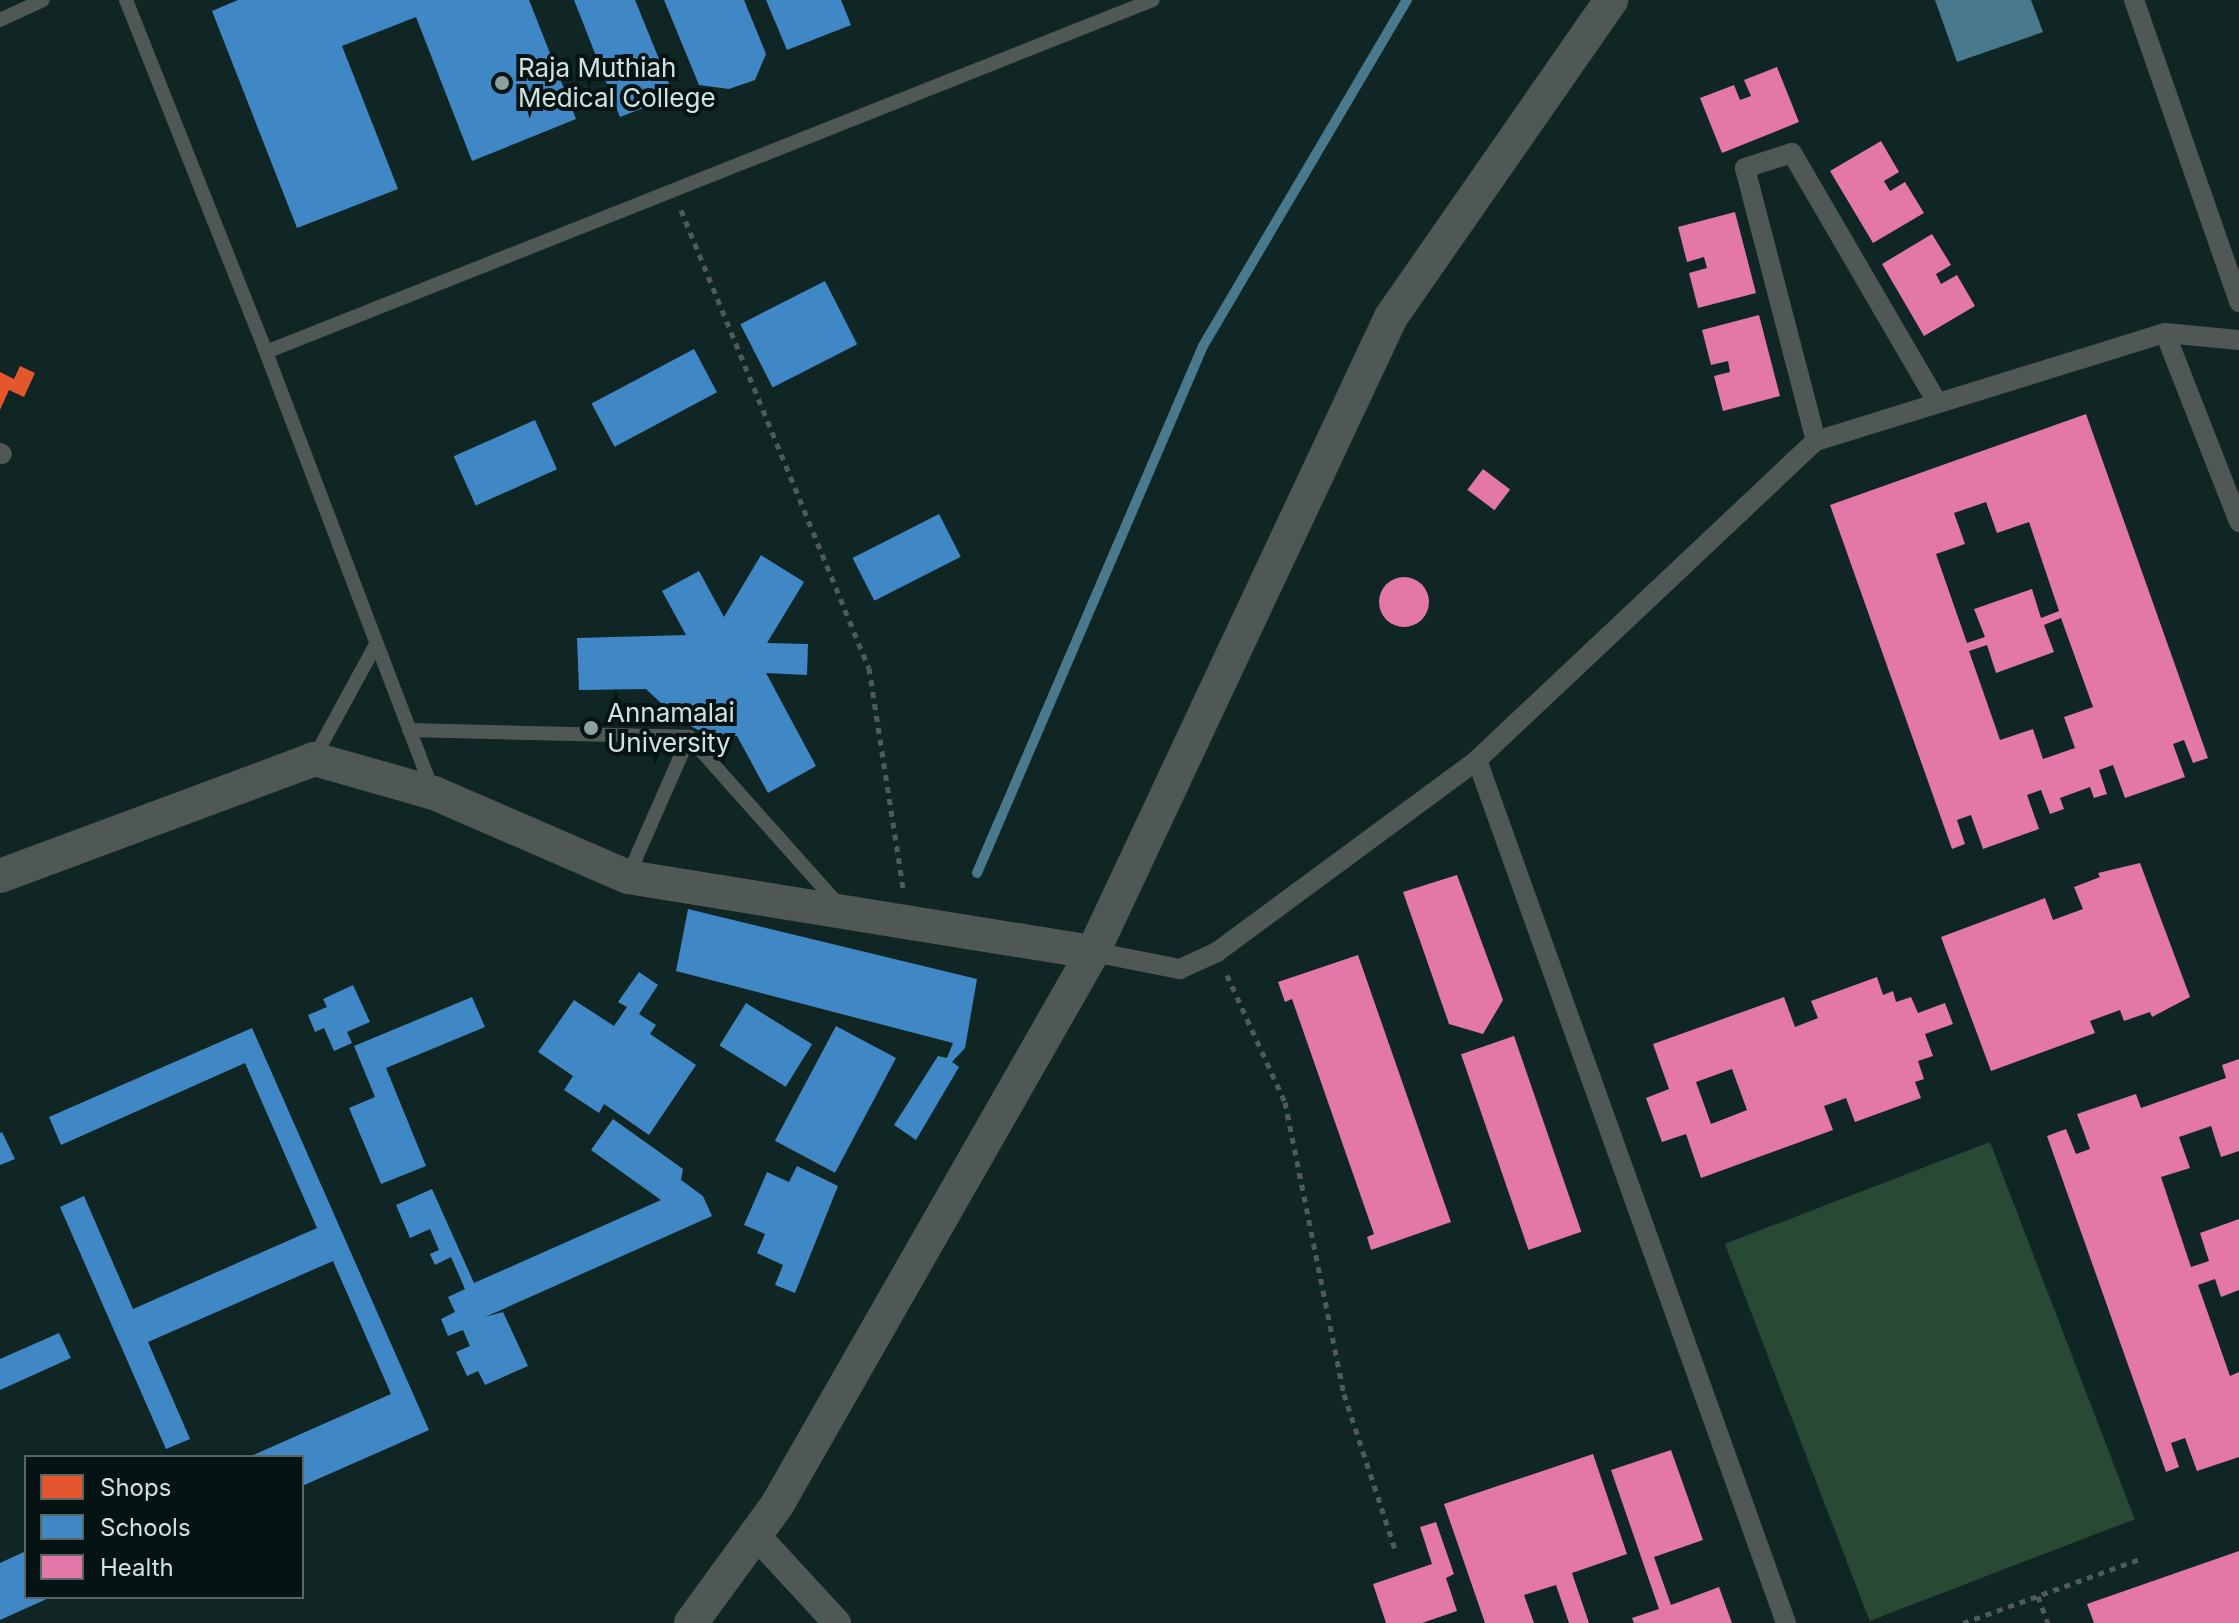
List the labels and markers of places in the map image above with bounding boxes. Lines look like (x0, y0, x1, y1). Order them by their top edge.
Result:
place label: Raja Muthiah Medical College (518, 52, 716, 114)
marker: Raja Muthiah Medical College (493, 74, 511, 92)
place label: Annamalai University (607, 697, 735, 758)
marker: Annamalai University (582, 719, 600, 737)

